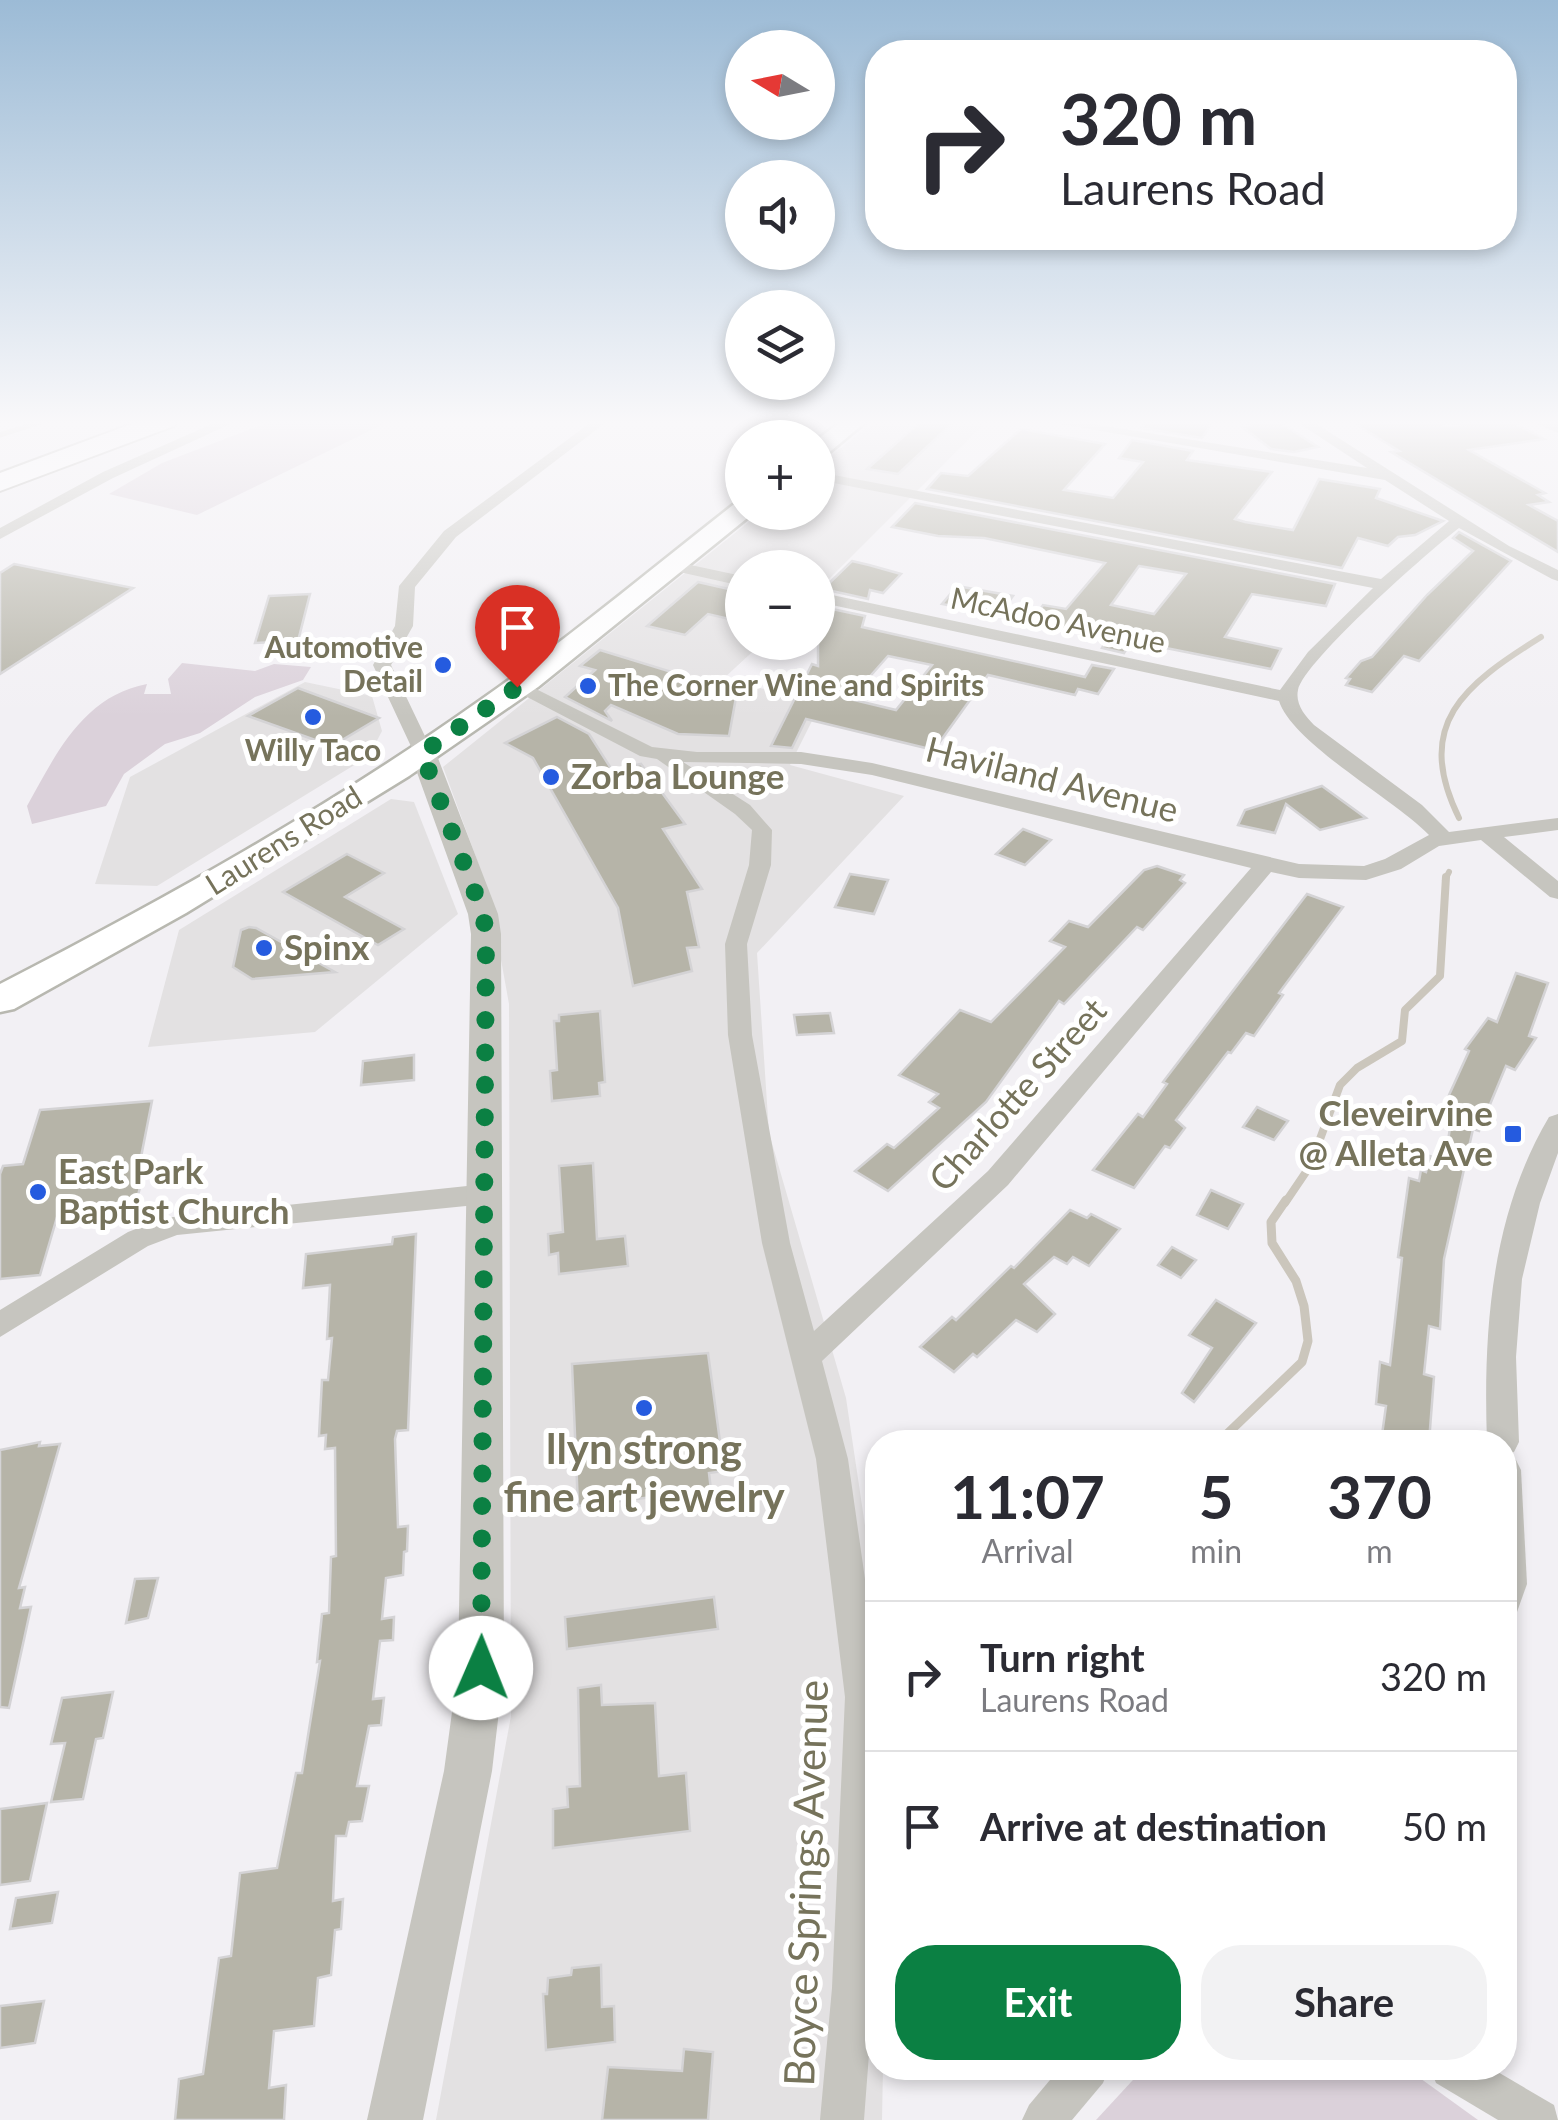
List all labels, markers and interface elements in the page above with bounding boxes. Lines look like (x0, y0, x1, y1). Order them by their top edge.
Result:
north arrow (725, 30, 835, 140)
map controls (725, 30, 835, 660)
text: 320 m (1060, 76, 1257, 160)
icon: right (895, 80, 1025, 210)
button: sound (725, 160, 835, 270)
text: Laurens Road (1060, 161, 1326, 215)
button: layers (725, 290, 835, 400)
button: + (725, 420, 835, 530)
button: − (725, 550, 835, 660)
street label: McAdoo Avenue (948, 579, 1169, 659)
pin (475, 585, 560, 688)
icon: arrive (490, 600, 545, 655)
place label: Automotive Detail (264, 628, 423, 698)
marker: Automotive Detail (432, 654, 454, 676)
place label: The Corner Wine and Spirits (608, 666, 984, 702)
marker: The Corner Wine and Spirits (577, 675, 599, 697)
marker: Willy Taco (302, 706, 324, 728)
street label: Haviland Avenue (922, 726, 1183, 830)
place label: Willy Taco (245, 731, 381, 767)
place label: Zorba Lounge (571, 754, 784, 796)
marker: Zorba Lounge (540, 766, 562, 788)
street label: Laurens Road (198, 777, 368, 902)
place label: Spinx (284, 925, 370, 967)
marker: Spinx (253, 937, 275, 959)
street label: Charlotte Street (919, 989, 1114, 1198)
place label: Cleveirvine @ Alleta Ave (1298, 1091, 1493, 1173)
marker: Cleveirvine @ Alleta Ave (1502, 1123, 1524, 1145)
place label: East Park Baptist Church (58, 1149, 289, 1231)
marker: East Park Baptist Church (27, 1181, 49, 1203)
marker: llyn strong fine art jewelry (633, 1397, 655, 1419)
place label: llyn strong fine art jewelry (503, 1423, 785, 1521)
text: 11:07 (950, 1460, 1105, 1532)
text: 5 (1199, 1460, 1234, 1532)
text: 370 (1327, 1460, 1432, 1532)
text: Arrival (981, 1531, 1074, 1570)
text: min (1190, 1531, 1242, 1570)
text: m (1366, 1531, 1393, 1570)
position arrow (429, 1616, 533, 1720)
text: Turn right (980, 1634, 1145, 1680)
icon: right (895, 1649, 950, 1704)
text: 320 m (1380, 1653, 1487, 1699)
street label: Boyce Springs Avenue (773, 1679, 837, 2087)
text: Laurens Road (980, 1680, 1169, 1719)
icon: arrive (895, 1799, 950, 1854)
text: Arrive at destination (980, 1803, 1327, 1849)
text: 50 m (1402, 1803, 1487, 1849)
button: Exit (895, 1945, 1181, 2060)
button: Share (1201, 1945, 1487, 2060)

